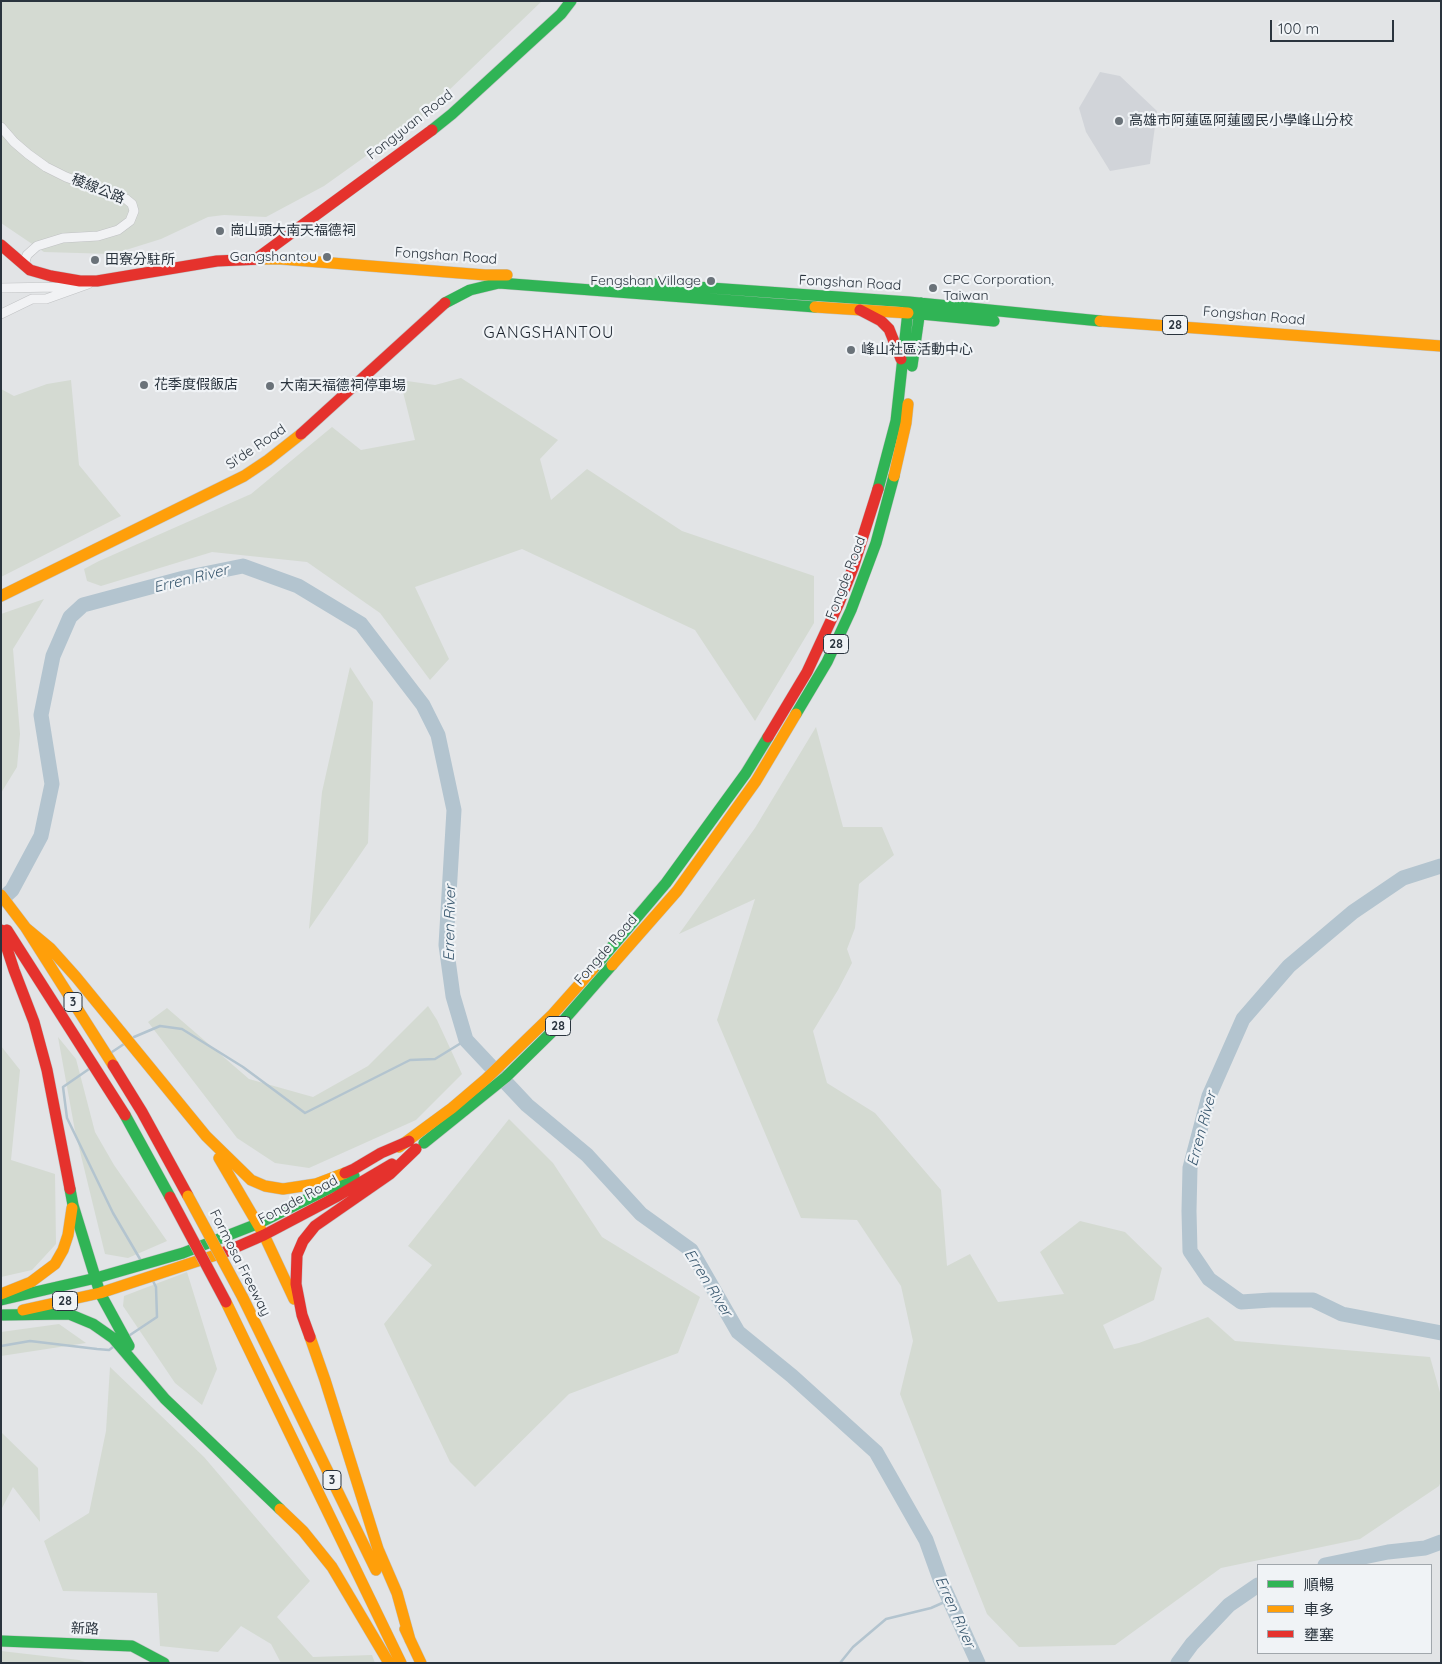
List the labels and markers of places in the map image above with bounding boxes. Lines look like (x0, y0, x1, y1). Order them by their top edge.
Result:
place label: 高雄市阿蓮區阿蓮國民小學峰山分校 (1129, 113, 1353, 129)
marker: 高雄市阿蓮區阿蓮國民小學峰山分校 (1113, 115, 1125, 127)
place label: 崗山頭大南天福德祠 (230, 223, 356, 239)
marker: 崗山頭大南天福德祠 (214, 225, 226, 237)
place label: Gangshantou (230, 249, 317, 265)
marker: Gangshantou (321, 251, 333, 263)
place label: 田寮分駐所 (105, 252, 175, 268)
marker: 田寮分駐所 (89, 254, 101, 266)
place label: CPC Corporation, Taiwan (943, 272, 1054, 304)
place label: Fengshan Village (590, 273, 701, 289)
marker: Fengshan Village (705, 275, 717, 287)
marker: CPC Corporation, Taiwan (927, 282, 939, 294)
place label: 峰山社區活動中心 (861, 342, 973, 358)
marker: 峰山社區活動中心 (845, 344, 857, 356)
place label: 花季度假飯店 (154, 377, 238, 393)
place label: 大南天福德祠停車場 (280, 378, 406, 394)
marker: 花季度假飯店 (138, 379, 150, 391)
marker: 大南天福德祠停車場 (264, 380, 276, 392)

